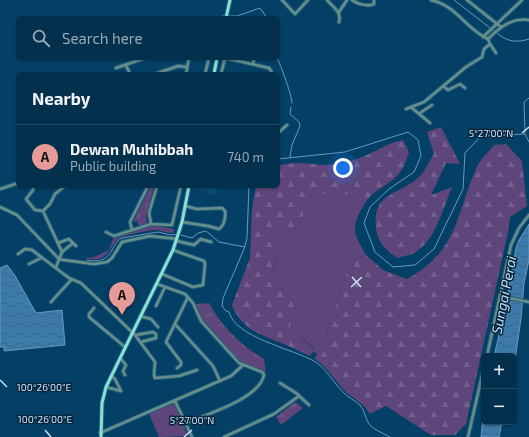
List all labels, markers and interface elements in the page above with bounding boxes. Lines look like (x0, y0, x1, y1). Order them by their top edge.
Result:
search box (16, 16, 280, 60)
icon: search (30, 27, 52, 49)
text: Search here (62, 29, 143, 47)
text: Nearby (32, 88, 90, 108)
text: 5°27'00"N (469, 127, 513, 139)
text: Dewan Muhibbah (70, 140, 193, 158)
text: A (41, 149, 49, 165)
text: 740 m (227, 149, 264, 165)
text: Public building (70, 158, 156, 174)
your location (333, 158, 353, 178)
water label: Sungai Perai (488, 254, 520, 335)
pin: A (109, 282, 135, 315)
map controls (481, 353, 517, 425)
button: + (481, 353, 517, 389)
text: 100°26'00"E (17, 381, 72, 393)
button: − (481, 389, 517, 425)
text: 100°26'00"E (18, 413, 73, 425)
text: 5°27'00"N (170, 414, 214, 426)

